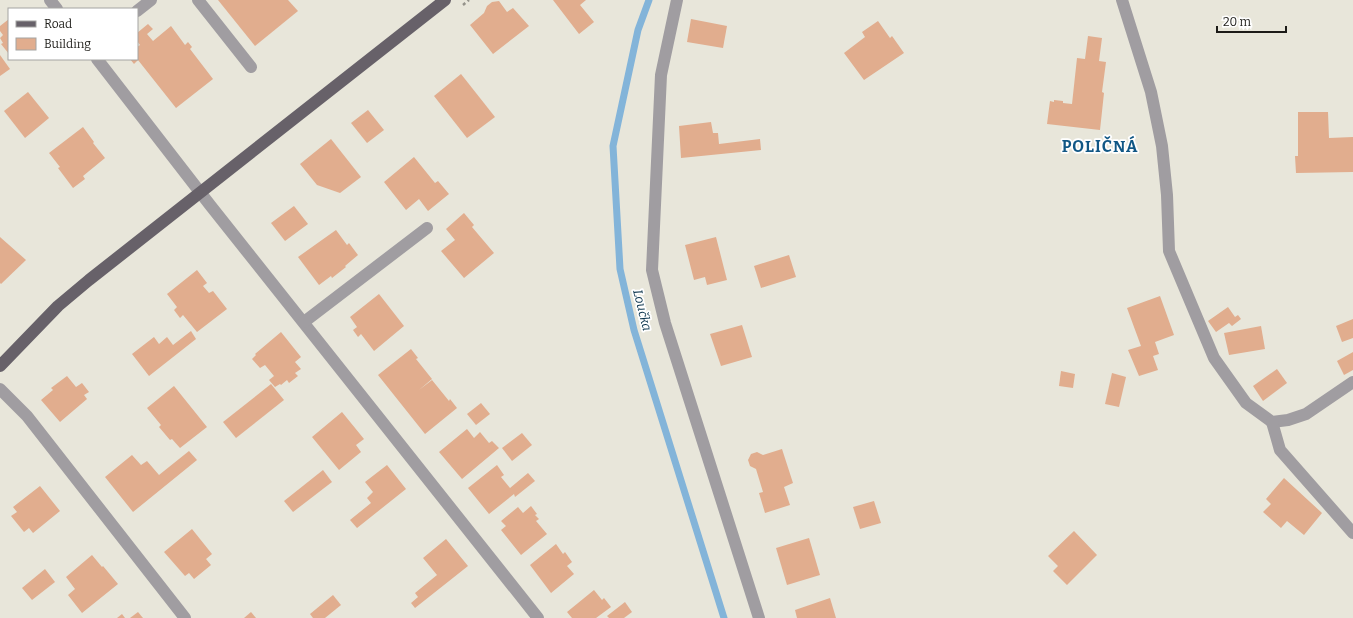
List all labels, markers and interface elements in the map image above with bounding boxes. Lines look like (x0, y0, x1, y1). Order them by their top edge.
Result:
legend (8, 8, 138, 60)
scale bar (1217, 8, 1286, 34)
text: 20 m (1223, 15, 1252, 29)
text: Road (44, 17, 72, 31)
text: Building (44, 37, 91, 51)
district label: POLIČNÁ (1062, 135, 1138, 156)
water label: Loučka (630, 288, 655, 332)

